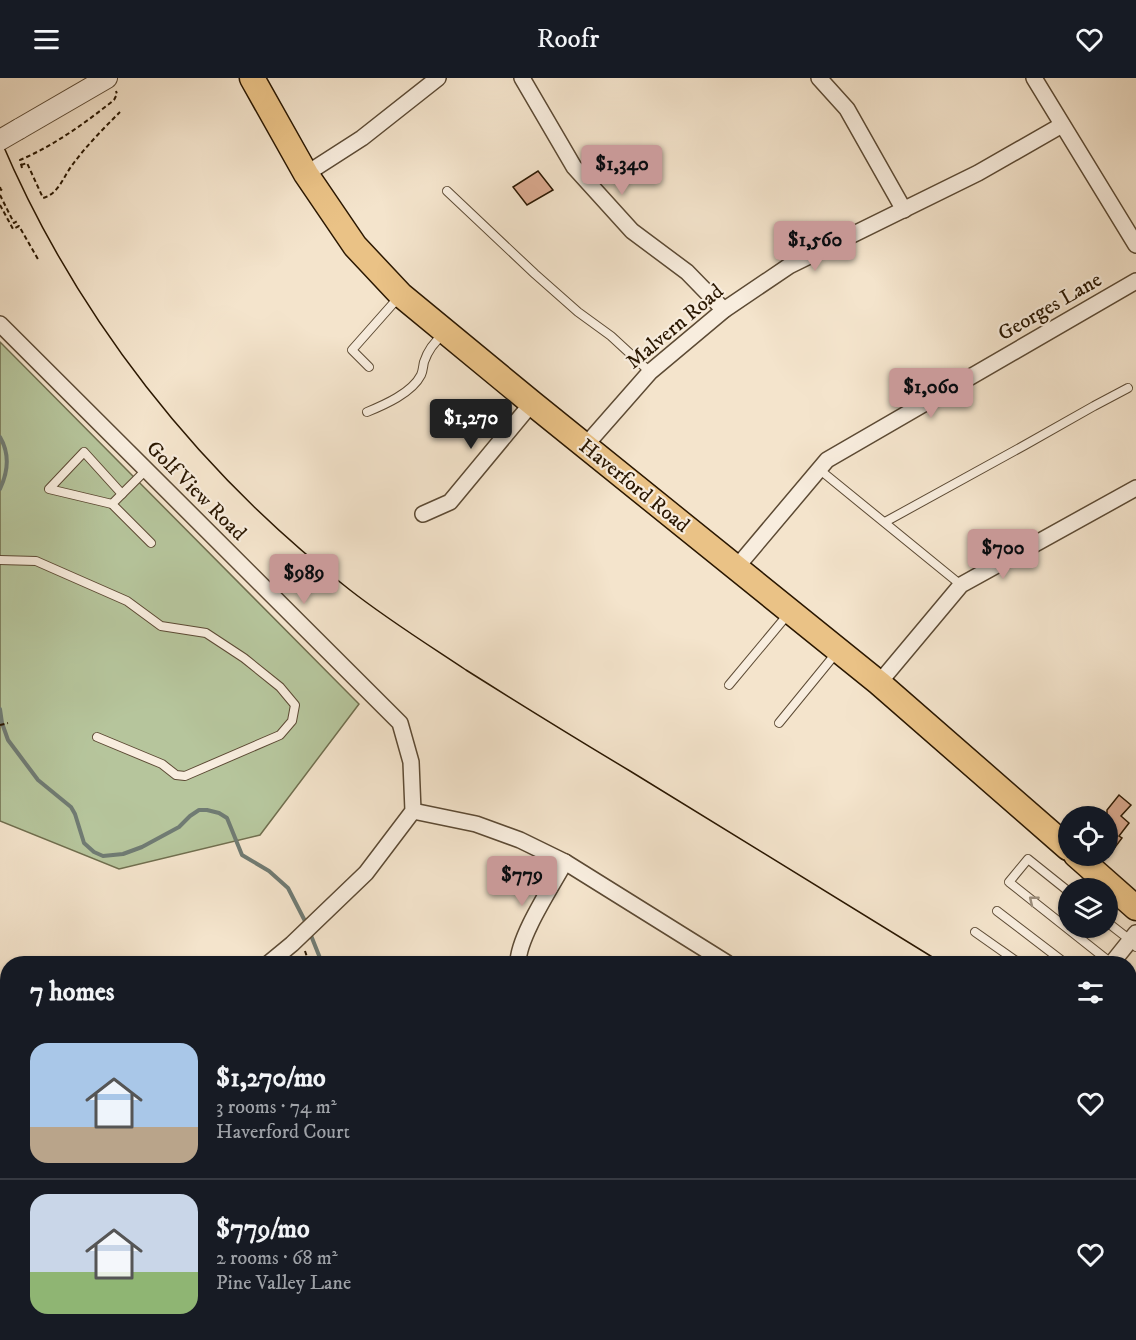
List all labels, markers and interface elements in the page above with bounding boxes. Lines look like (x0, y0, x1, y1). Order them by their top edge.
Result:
text: Roofr (537, 22, 599, 56)
icon: menu (30, 23, 63, 56)
icon: heart (1073, 23, 1106, 56)
pin: $1,340 (573, 145, 671, 196)
text: $1,340 (595, 152, 649, 177)
pin: $1,560 (766, 221, 864, 272)
text: $1,560 (788, 228, 842, 253)
street label: Georges Lane (994, 267, 1107, 347)
street label: Malvern Road (621, 278, 729, 375)
pin: $1,060 (882, 368, 980, 419)
text: $1,060 (903, 375, 959, 400)
pin: $1,270 (422, 399, 520, 450)
text: $1,270 (444, 406, 498, 431)
street label: Haverford Road (573, 433, 695, 539)
street label: Golf View Road (141, 436, 252, 547)
pin: $700 (967, 529, 1039, 580)
text: $700 (982, 536, 1024, 561)
pin: $989 (268, 554, 340, 605)
text: $989 (284, 561, 324, 586)
map controls (1058, 806, 1118, 938)
button: locate (1058, 806, 1118, 866)
pin: $779 (486, 856, 558, 907)
text: $779 (501, 863, 543, 888)
button: layers (1058, 878, 1118, 938)
one-way arrow (1029, 897, 1040, 908)
text: 7 homes (30, 976, 114, 1009)
icon: filters (1074, 976, 1107, 1009)
text: $1,270/mo (216, 1062, 326, 1095)
icon: home (78, 1067, 150, 1139)
icon: heart (1074, 1087, 1107, 1120)
text: 3 rooms · 74 m² (216, 1095, 337, 1120)
text: Haverford Court (216, 1120, 350, 1145)
text: $779/mo (216, 1213, 310, 1246)
icon: home (78, 1218, 150, 1290)
icon: heart (1074, 1238, 1107, 1271)
text: 2 rooms · 68 m² (216, 1246, 338, 1271)
text: Pine Valley Lane (216, 1271, 351, 1296)

